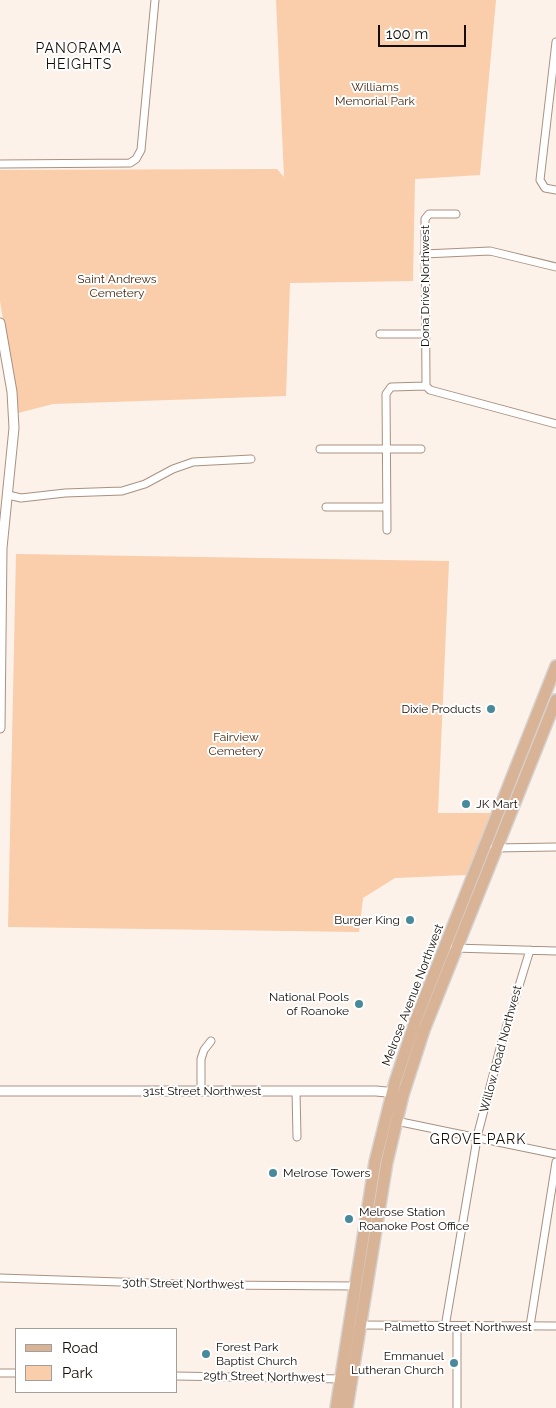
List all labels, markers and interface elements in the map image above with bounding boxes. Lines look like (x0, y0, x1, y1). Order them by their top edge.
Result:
scale bar (381, 15, 468, 47)
text: 100 m (386, 25, 428, 43)
district label: PANORAMA HEIGHTS (34, 41, 124, 74)
park label: Williams Memorial Park (335, 80, 415, 108)
street label: Dona Drive Northwest (418, 225, 432, 347)
park label: Saint Andrews Cemetery (77, 272, 157, 300)
place label: Dixie Products (401, 702, 481, 716)
marker: Dixie Products (485, 703, 497, 715)
park label: Fairview Cemetery (209, 730, 263, 758)
place label: JK Mart (476, 797, 518, 811)
marker: JK Mart (460, 798, 472, 810)
place label: Burger King (334, 913, 400, 927)
marker: Burger King (404, 914, 416, 926)
street label: Melrose Avenue Northwest (379, 922, 447, 1068)
street label: Willow Road Northwest (477, 984, 525, 1114)
place label: National Pools of Roanoke (269, 990, 349, 1018)
marker: National Pools of Roanoke (353, 998, 365, 1010)
street label: 31st Street Northwest (143, 1084, 261, 1098)
district label: GROVE PARK (428, 1132, 528, 1148)
place label: Melrose Towers (283, 1166, 370, 1180)
marker: Melrose Towers (267, 1167, 279, 1179)
place label: Melrose Station Roanoke Post Office (359, 1205, 469, 1233)
marker: Melrose Station Roanoke Post Office (343, 1213, 355, 1225)
street label: 30th Street Northwest (122, 1276, 244, 1292)
street label: Palmetto Street Northwest (384, 1320, 532, 1334)
legend (15, 1328, 178, 1393)
text: Road (62, 1339, 98, 1357)
place label: Forest Park Baptist Church (216, 1340, 297, 1368)
marker: Forest Park Baptist Church (200, 1348, 212, 1360)
place label: Emmanuel Lutheran Church (351, 1349, 444, 1377)
marker: Emmanuel Lutheran Church (448, 1357, 460, 1369)
text: Park (62, 1364, 93, 1382)
street label: 29th Street Northwest (203, 1369, 325, 1385)

